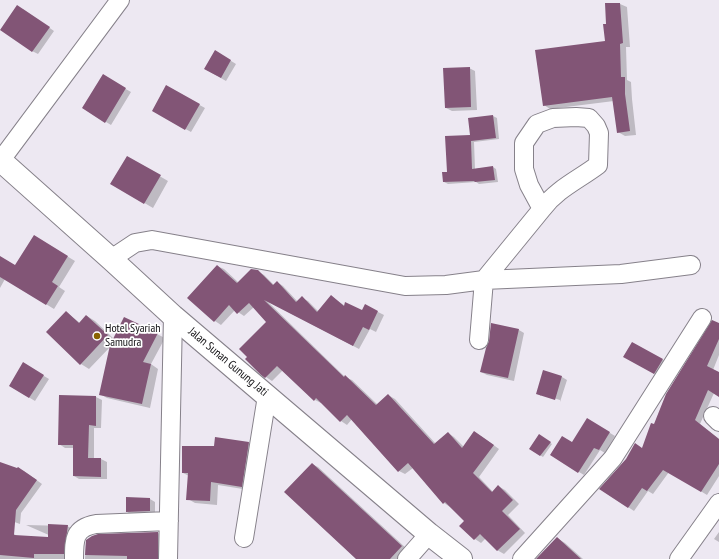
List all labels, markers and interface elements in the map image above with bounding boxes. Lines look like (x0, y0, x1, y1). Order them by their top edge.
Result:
place label: Hotel Syariah Samudra (105, 322, 161, 350)
street label: Jalan Sunan Gunung Jati (185, 325, 271, 399)
marker: Hotel Syariah Samudra (92, 331, 102, 341)

